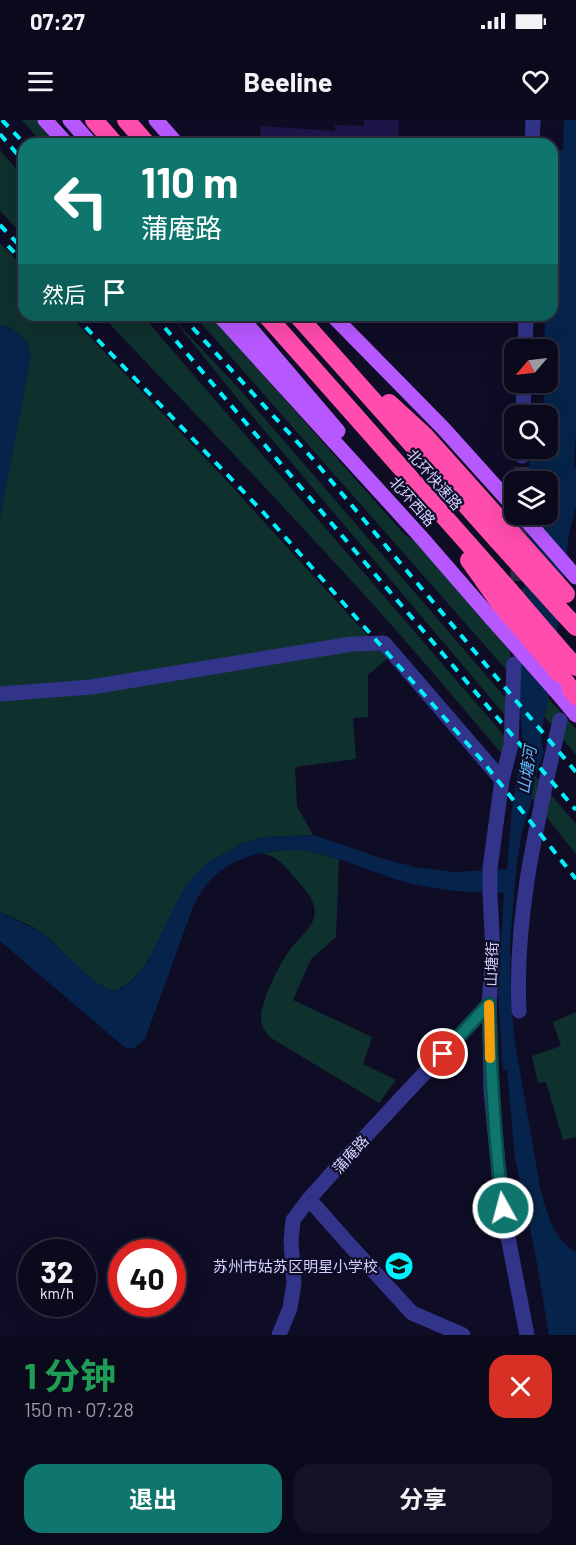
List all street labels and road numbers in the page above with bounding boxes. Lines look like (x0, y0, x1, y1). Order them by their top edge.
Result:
street label: 北环快速路 (404, 445, 466, 513)
street label: 北环西路 (386, 473, 440, 529)
street label: 山塘街 (481, 941, 501, 987)
street label: 蒲庵路 (328, 1131, 372, 1177)

